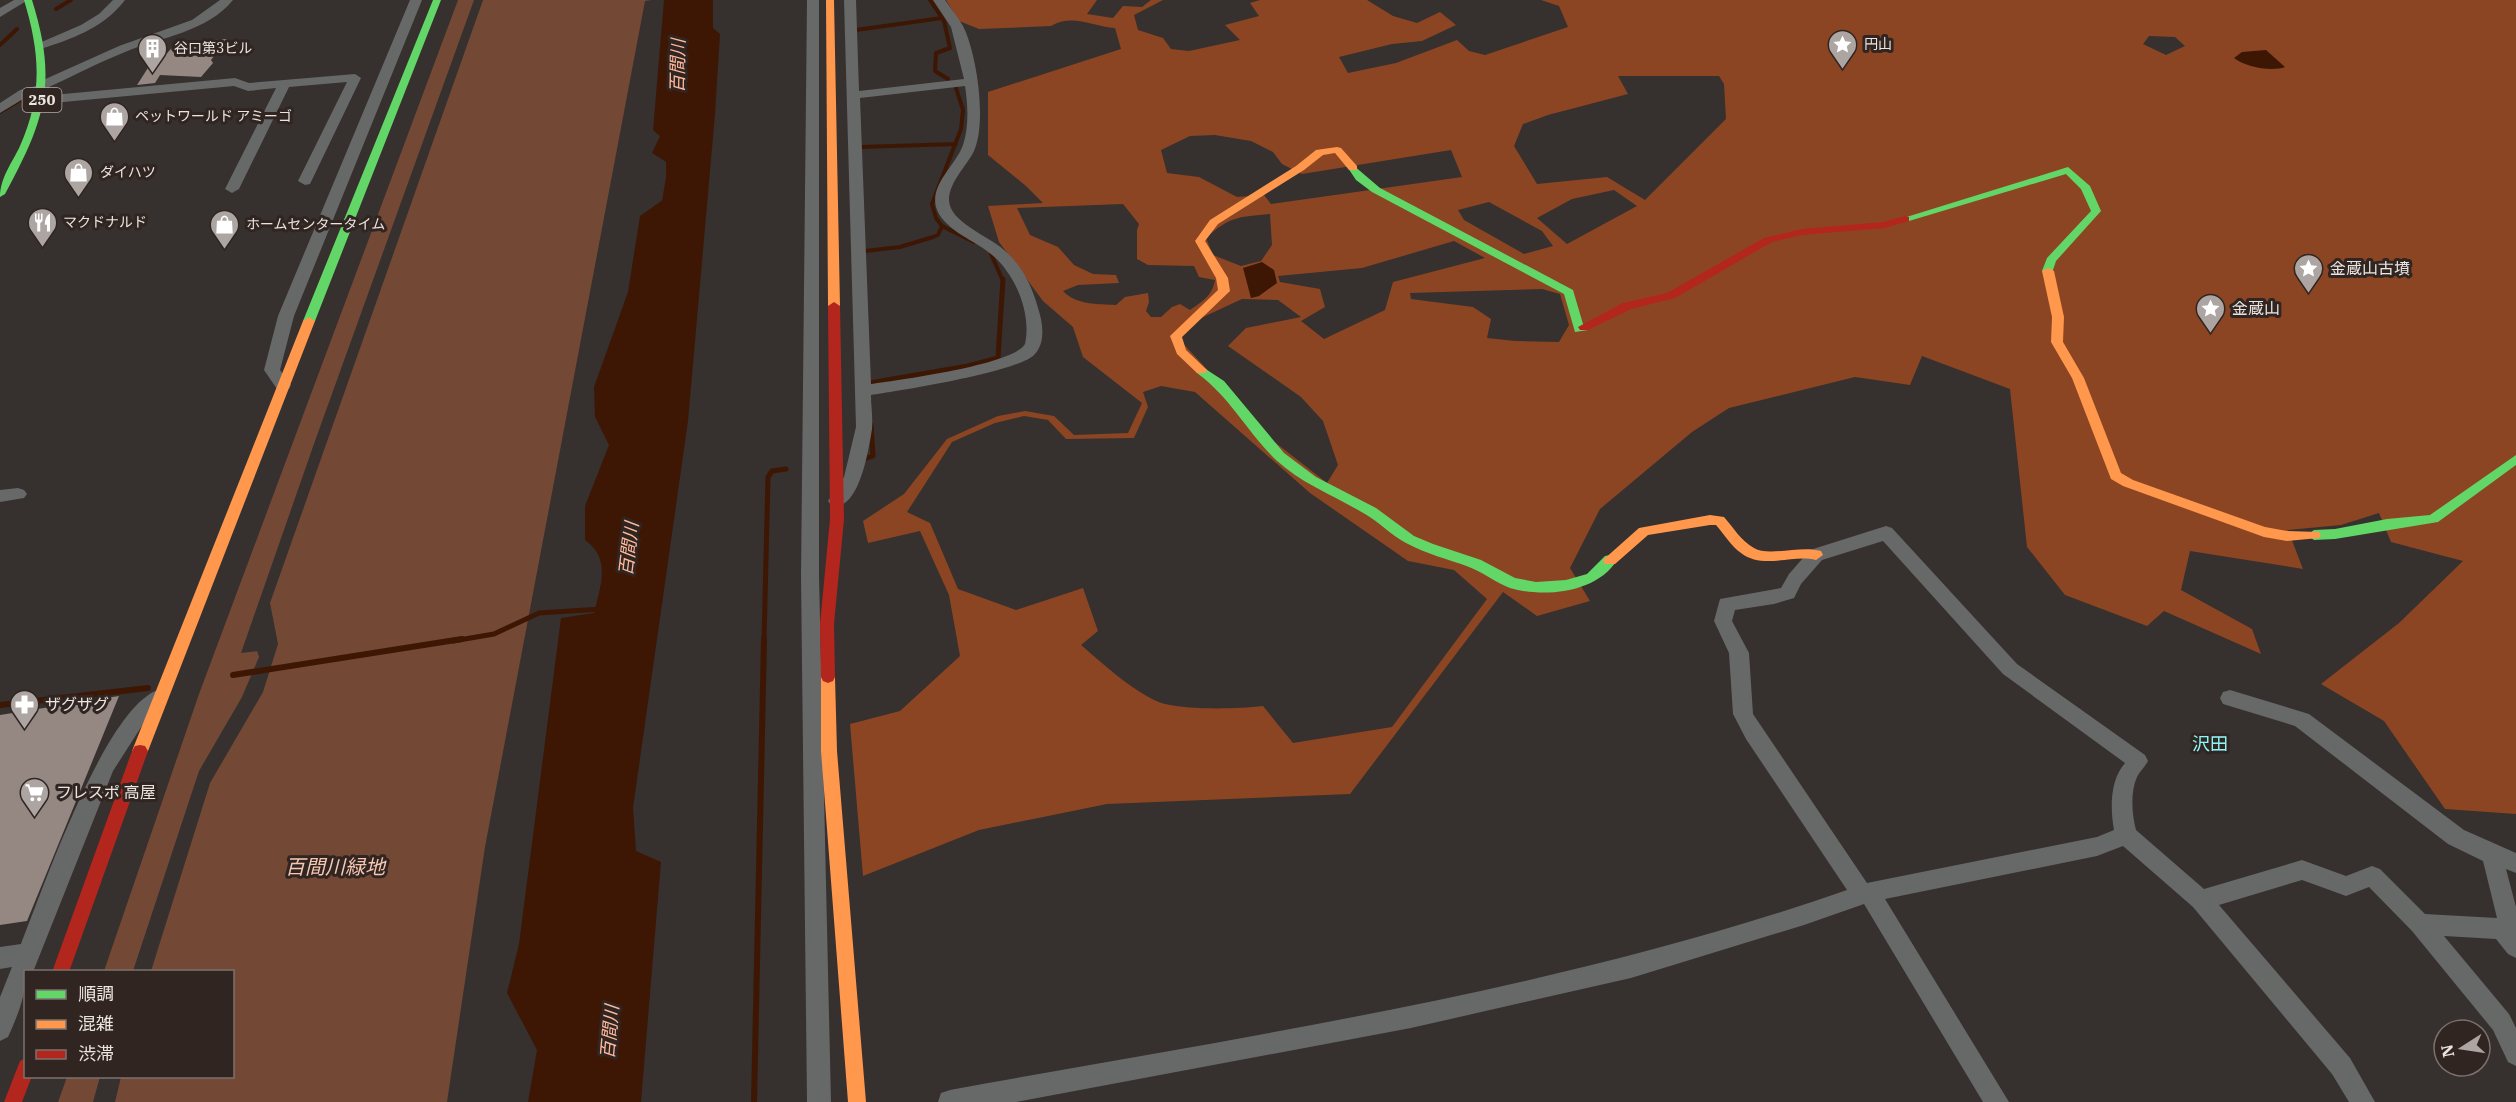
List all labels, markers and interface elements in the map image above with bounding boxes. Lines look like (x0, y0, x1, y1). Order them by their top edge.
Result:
place icon: 円山 (1827, 28, 1859, 70)
building icon: 谷口第3ビル (137, 32, 169, 74)
place label: 円山 (1864, 35, 1892, 53)
water label: 百間川 (666, 37, 690, 93)
place label: 谷口第3ビル (174, 39, 252, 57)
road number: 250 (22, 88, 62, 112)
shop icon: ペットワールド アミーゴ (98, 100, 130, 142)
place label: ペットワールド アミーゴ (135, 107, 292, 125)
shop icon: ダイハツ (63, 156, 95, 198)
place label: ダイハツ (100, 163, 156, 181)
restaurant icon: マクドナルド (26, 206, 58, 248)
shop icon: ホームセンタータイム (209, 208, 241, 250)
place label: マクドナルド (63, 213, 147, 231)
place label: ホームセンタータイム (246, 215, 385, 233)
place icon: 金蔵山古墳 (2293, 252, 2325, 294)
place label: 金蔵山古墳 (2330, 258, 2410, 278)
place icon: 金蔵山 (2195, 292, 2227, 334)
place label: 金蔵山 (2232, 298, 2280, 318)
water label: 百間川 (614, 519, 643, 577)
pharmacy icon: ザグザグ (8, 688, 40, 730)
place label: ザグザグ (45, 694, 109, 714)
district label: 沢田 (2192, 732, 2228, 755)
supermarket icon: フレスポ 高屋 (19, 776, 51, 818)
place label: フレスポ 高屋 (56, 782, 156, 802)
park label: 百間川緑地 (285, 853, 387, 880)
legend (24, 970, 234, 1078)
text: 順調 (78, 982, 114, 1005)
water label: 百間川 (596, 1002, 623, 1060)
text: 混雑 (78, 1012, 114, 1035)
north arrow (2432, 1018, 2492, 1078)
text: 渋滞 (78, 1042, 114, 1065)
text: N (2436, 1043, 2458, 1059)

